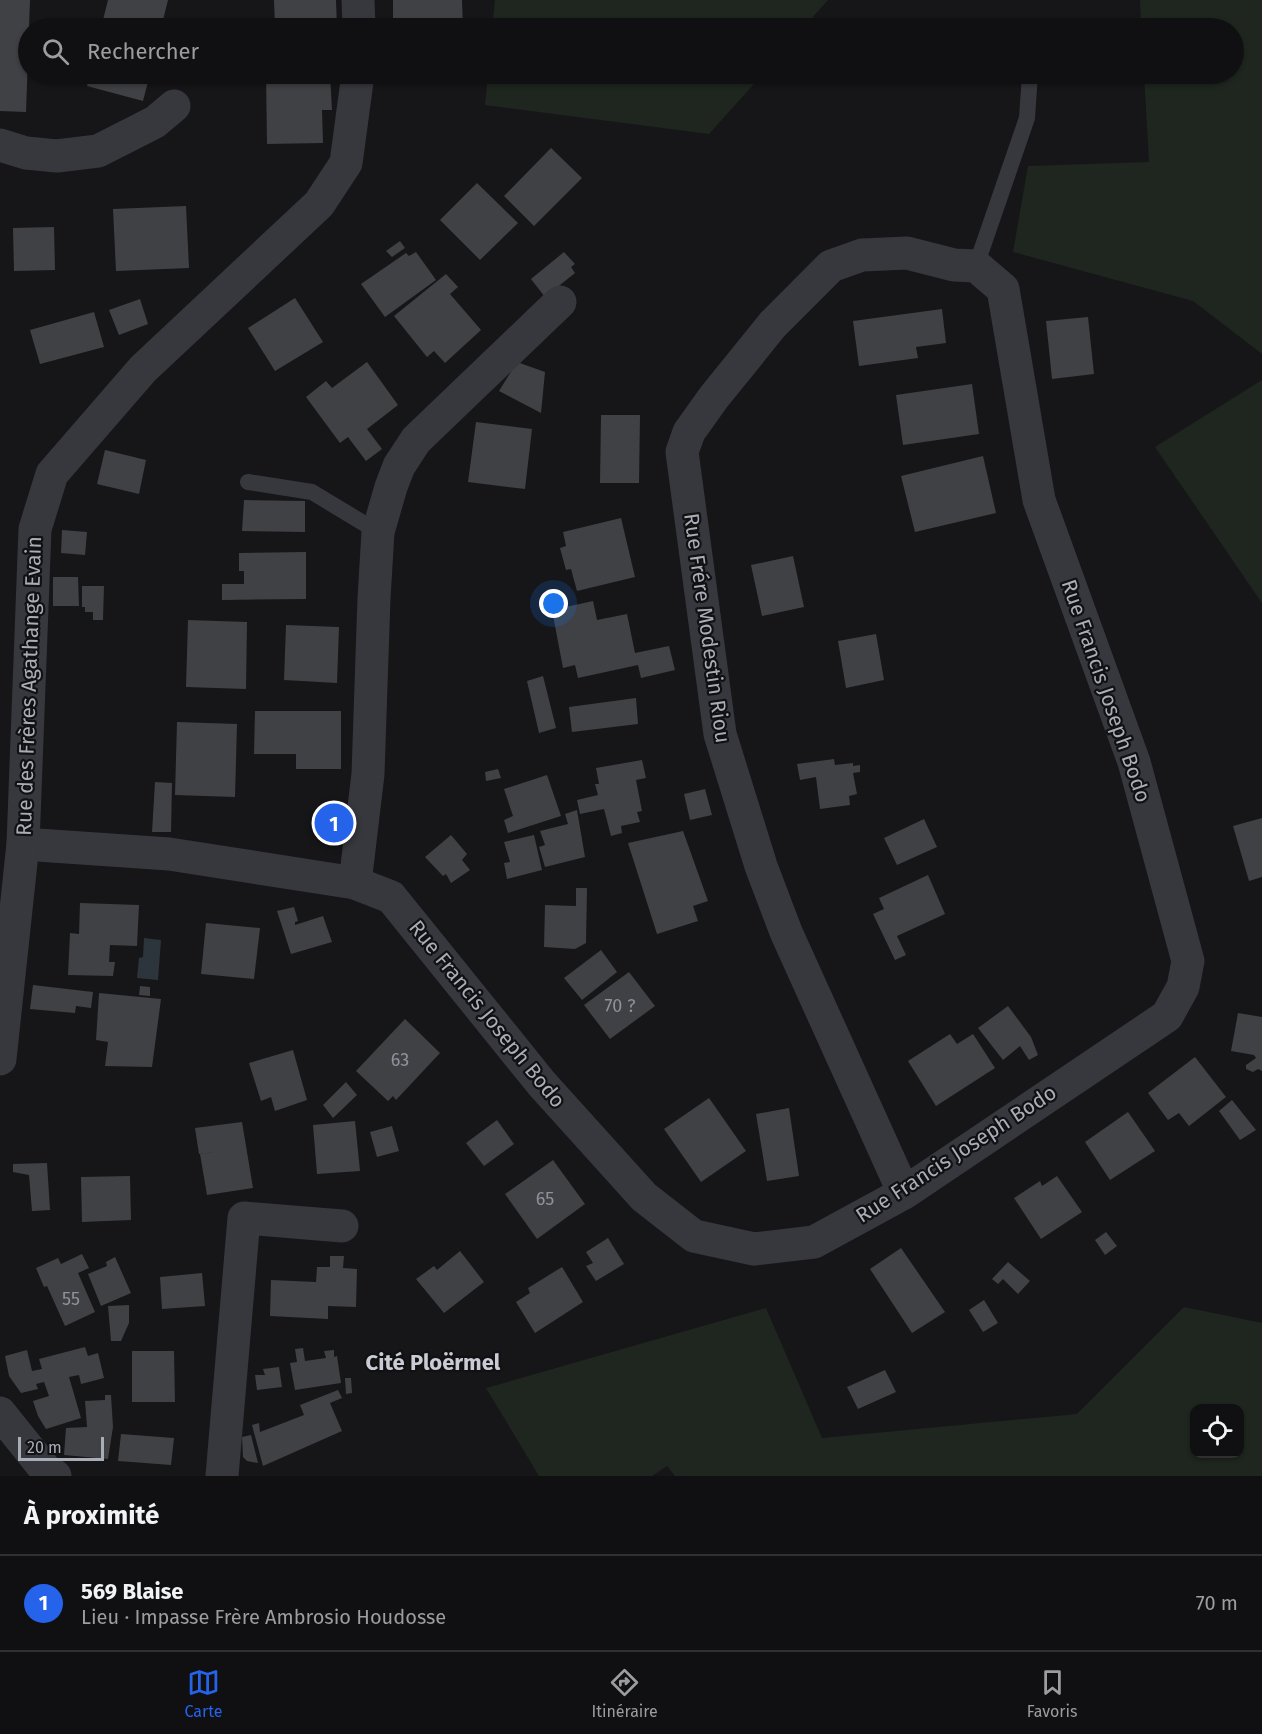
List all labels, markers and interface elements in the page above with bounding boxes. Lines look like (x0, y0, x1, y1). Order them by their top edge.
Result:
search box (18, 18, 1244, 84)
icon: search (39, 35, 72, 68)
text: Rechercher (87, 38, 199, 65)
street label: Rue Frére Modestin Riou (678, 511, 736, 745)
street label: Rue des Frères Agathange Evain (11, 536, 47, 836)
street label: Rue Francis Joseph Bodo (1056, 576, 1156, 806)
your location (539, 589, 568, 618)
pin: 1 (314, 800, 354, 846)
street label: Rue Francis Joseph Bodo (403, 915, 571, 1113)
house number: 70 ? (605, 995, 635, 1017)
house number: 63 (391, 1049, 409, 1071)
street label: Rue Francis Joseph Bodo (851, 1079, 1061, 1229)
house number: 65 (536, 1188, 554, 1210)
house number: 55 (62, 1288, 80, 1310)
district label: Cité Ploërmel (366, 1349, 501, 1376)
map controls (1190, 1404, 1244, 1458)
button: locate (1190, 1404, 1244, 1458)
scale bar (18, 1434, 104, 1462)
text: 20 m (27, 1438, 62, 1457)
text: À proximité (24, 1500, 159, 1531)
text: 569 Blaise (81, 1578, 183, 1605)
text: 1 (39, 1591, 48, 1615)
text: 70 m (1196, 1591, 1238, 1615)
text: Lieu · Impasse Frère Ambrosio Houdosse (81, 1605, 446, 1629)
tab: Carte (185, 1666, 222, 1721)
tab: Itinéraire (591, 1666, 658, 1721)
tab: Favoris (1027, 1666, 1077, 1721)

